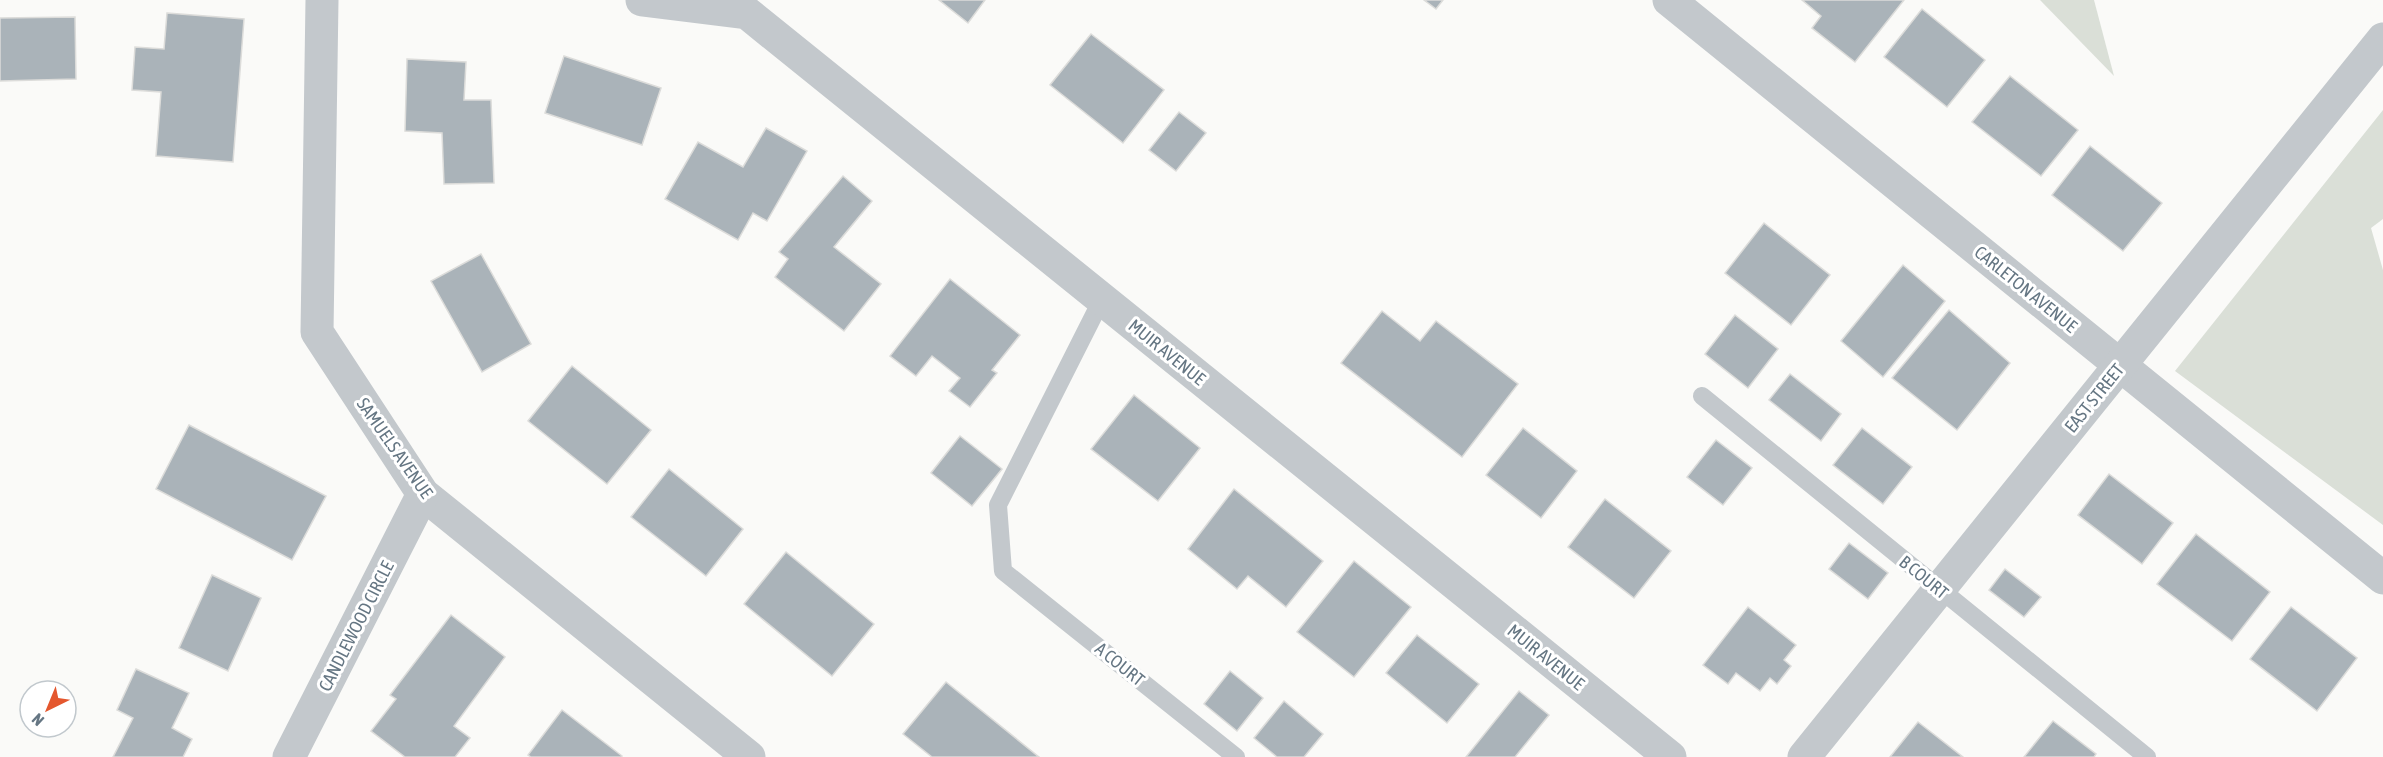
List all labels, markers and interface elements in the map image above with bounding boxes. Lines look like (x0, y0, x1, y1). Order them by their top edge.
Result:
street label: CARLETON AVENUE (1971, 241, 2082, 337)
street label: MUIR AVENUE (1124, 315, 1210, 390)
street label: EAST STREET (2060, 359, 2128, 437)
street label: SAMUELS AVENUE (353, 394, 438, 502)
street label: B COURT (1895, 551, 1953, 603)
street label: CANDLEWOOD CIRCLE (314, 557, 398, 694)
street label: MUIR AVENUE (1503, 620, 1589, 695)
street label: A COURT (1091, 638, 1149, 690)
north arrow (18, 679, 78, 739)
text: N (28, 710, 47, 730)

